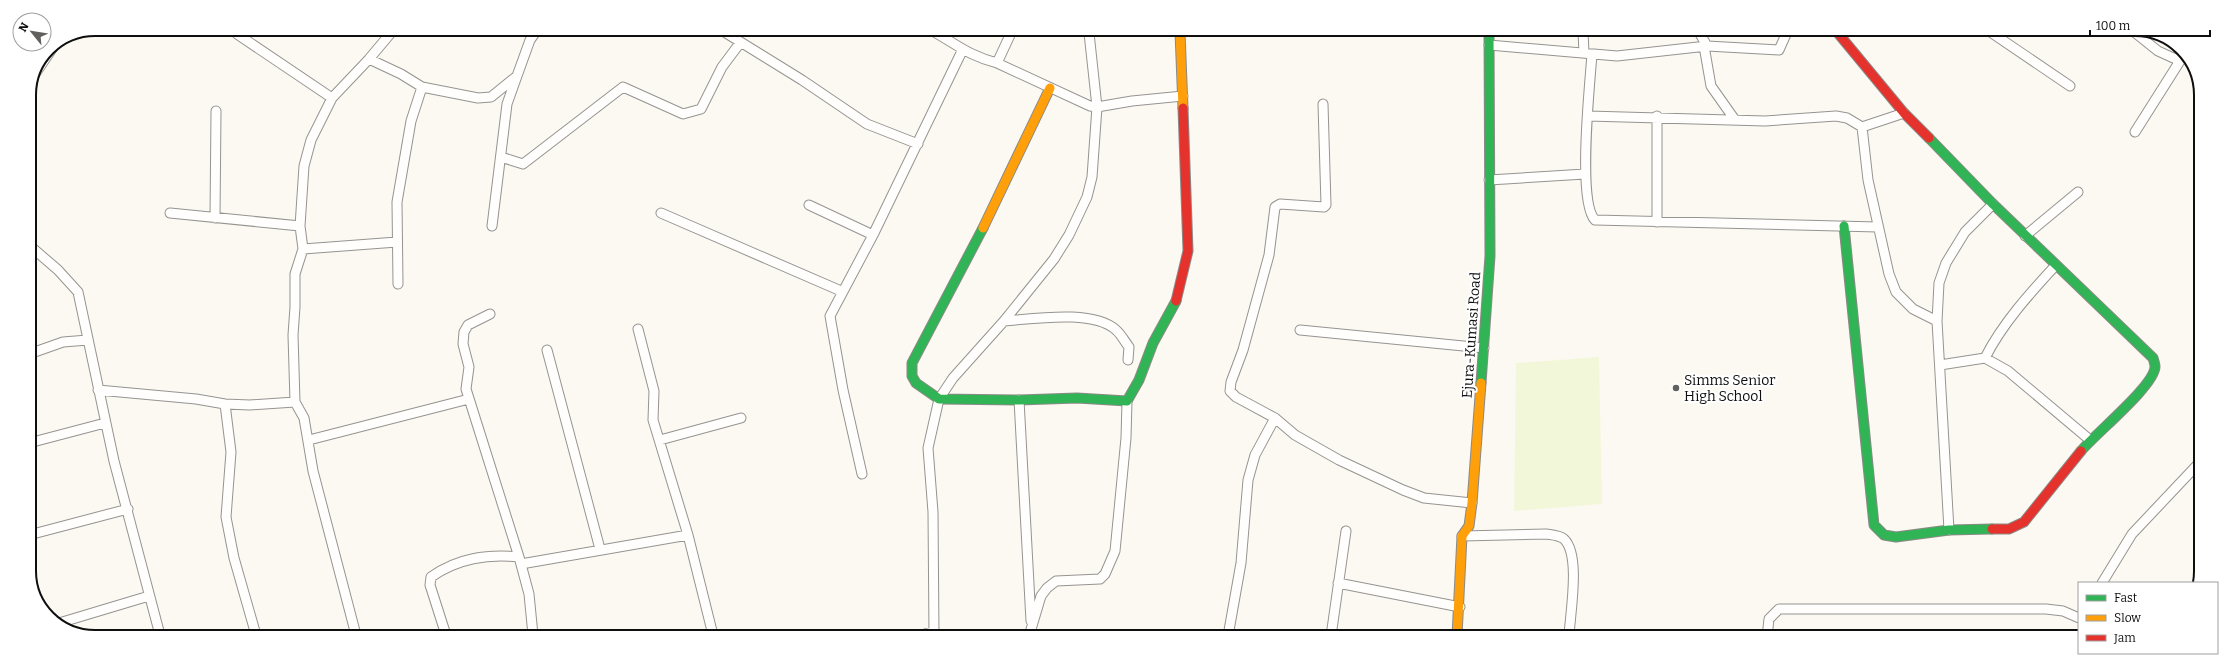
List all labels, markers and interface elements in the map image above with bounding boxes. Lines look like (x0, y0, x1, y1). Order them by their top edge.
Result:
north arrow (12, 12, 52, 52)
scale bar (2090, 12, 2210, 38)
text: 100 m (2096, 19, 2131, 33)
text: N (16, 20, 32, 34)
street label: Ejura-Kumasi Road (1459, 271, 1484, 399)
place label: Simms Senior High School (1684, 372, 1775, 405)
marker: Simms Senior High School (1671, 383, 1681, 393)
legend (2078, 582, 2218, 654)
text: Fast (2114, 591, 2138, 605)
text: Slow (2114, 611, 2141, 625)
text: Jam (2113, 631, 2136, 645)

